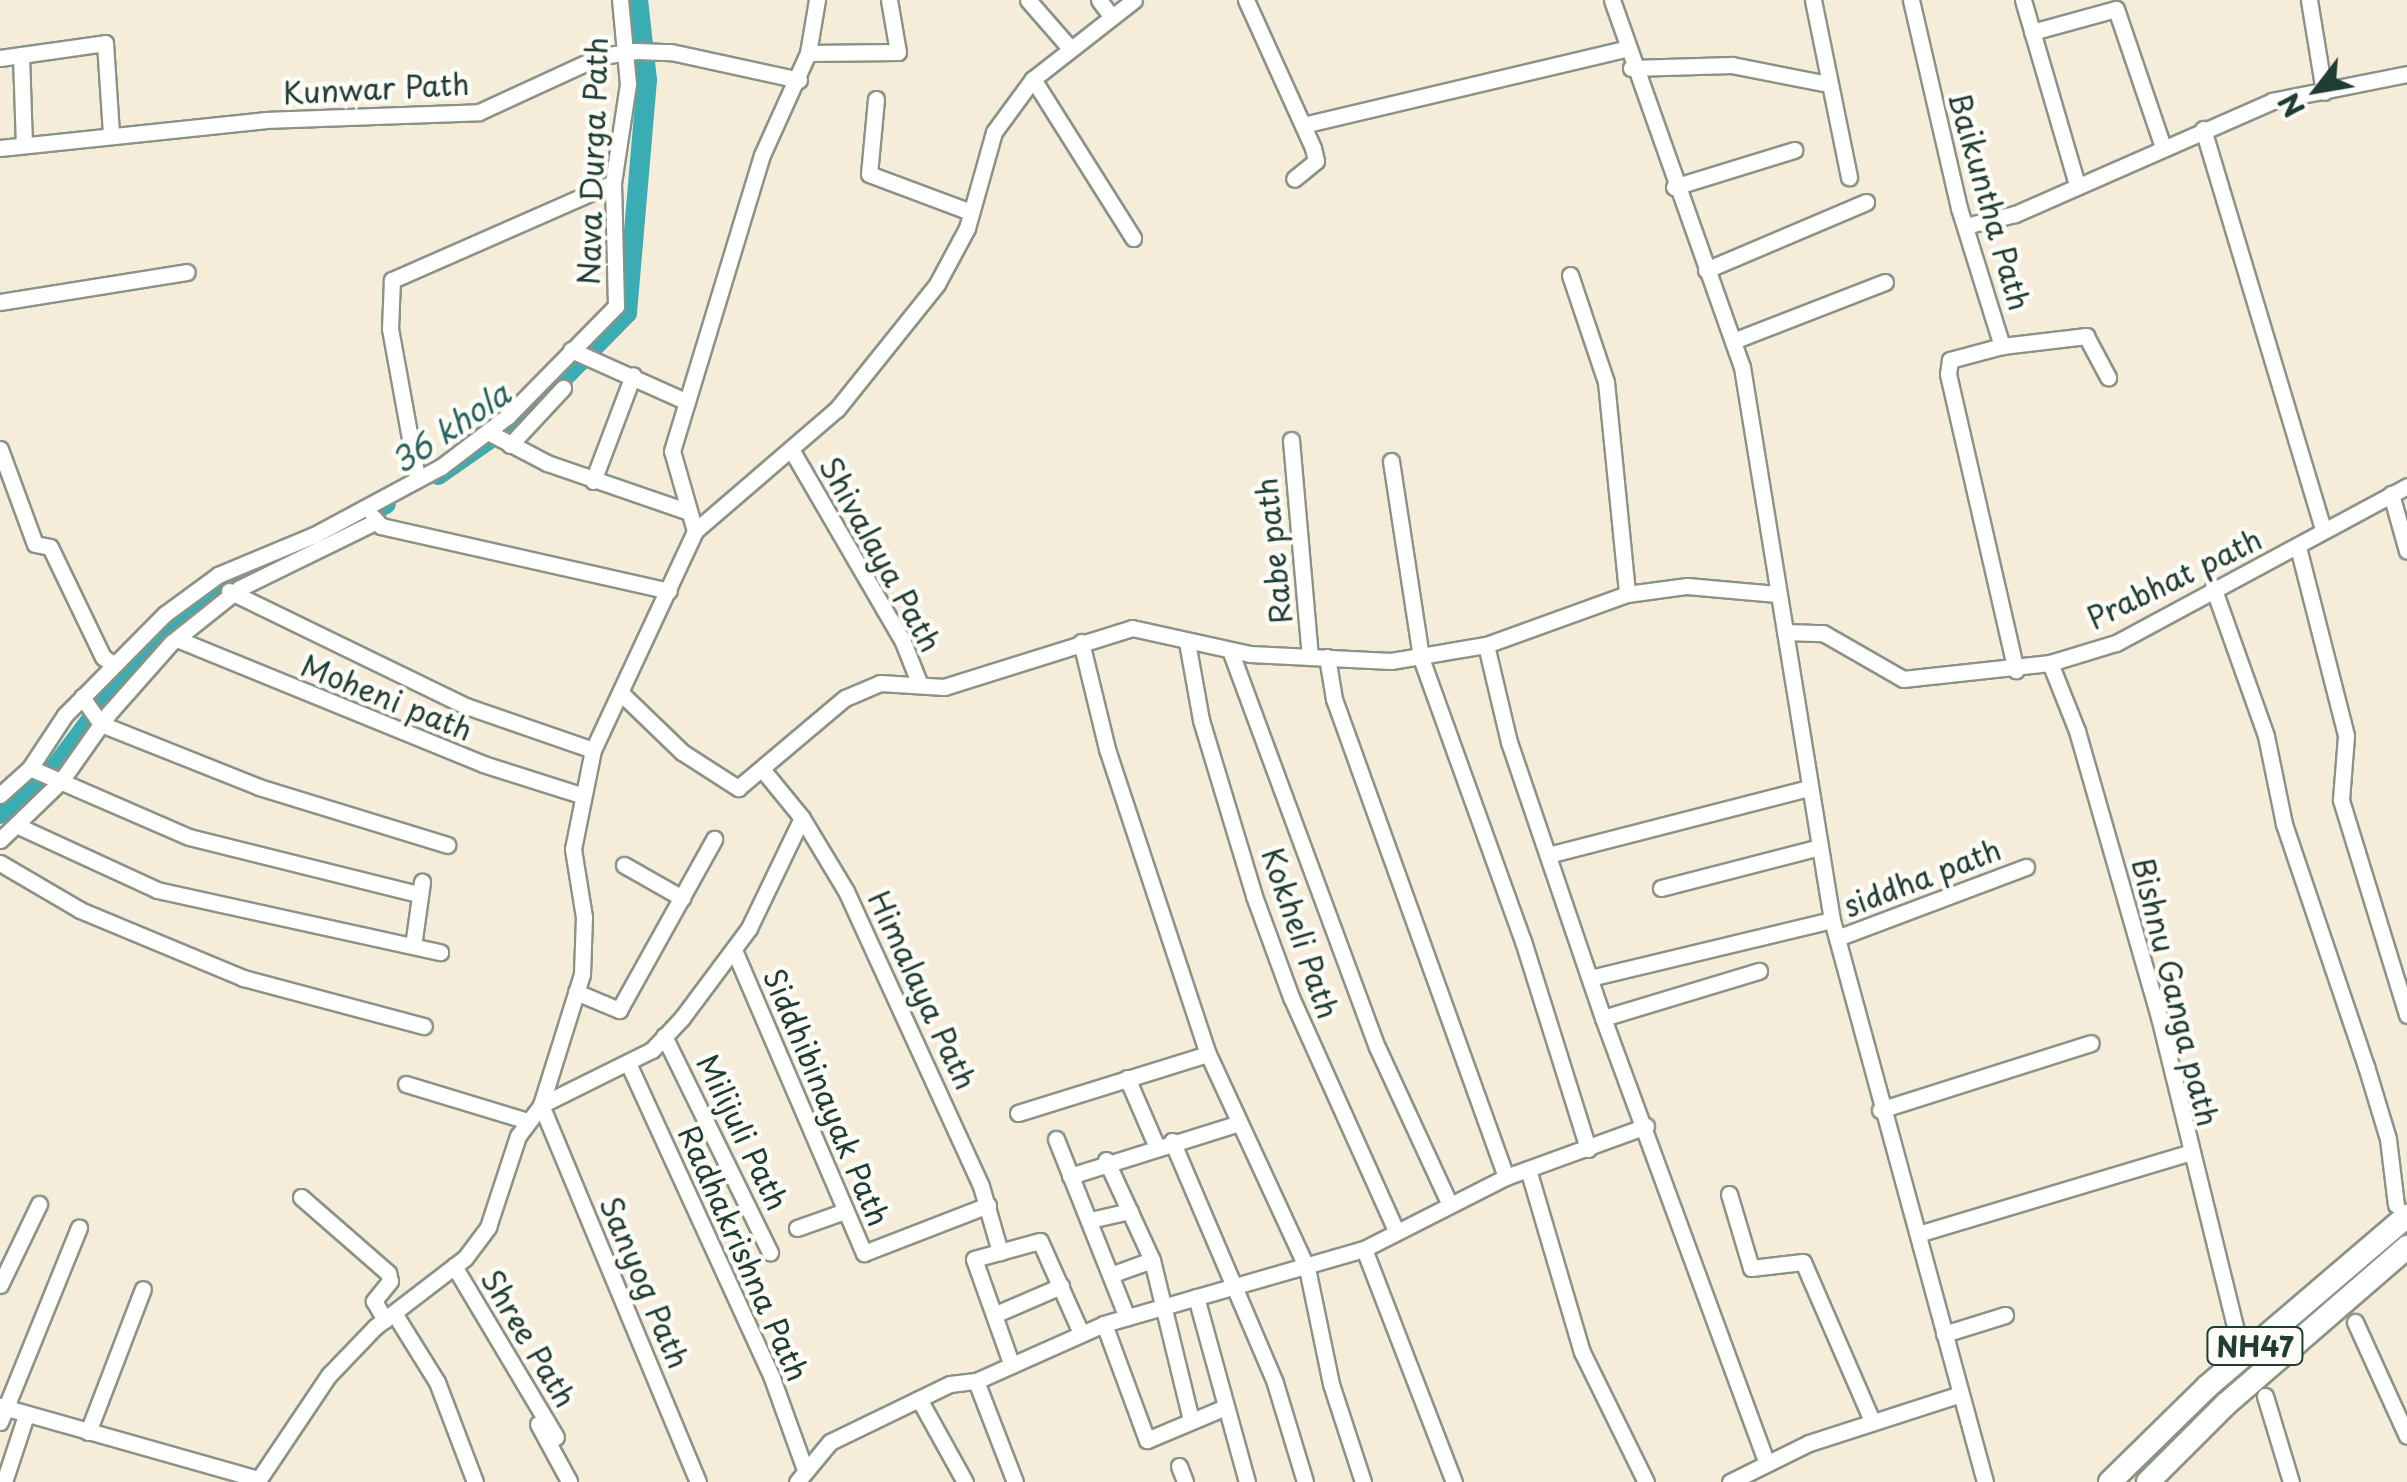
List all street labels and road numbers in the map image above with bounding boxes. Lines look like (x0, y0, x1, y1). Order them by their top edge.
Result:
street label: Nava Durga Path (570, 35, 614, 287)
street label: Kunwar Path (282, 65, 470, 111)
street label: Baikuntha Path (1942, 88, 2038, 314)
street label: Shivalaya Path (812, 450, 950, 658)
street label: Rabe path (1247, 475, 1299, 627)
street label: Prabhat path (2080, 520, 2268, 636)
street label: Moheni path (297, 646, 477, 748)
street label: siddha path (1837, 830, 2007, 924)
street label: Kokheli Path (1255, 843, 1347, 1023)
street label: Bishnu Ganga path (2125, 853, 2227, 1131)
street label: Himalaya Path (861, 885, 985, 1095)
street label: Siddhibinayak Path (756, 962, 898, 1232)
street label: Milijuli Path (690, 1048, 796, 1216)
street label: Radhakrishna Path (672, 1120, 816, 1386)
street label: Sanyog Path (593, 1191, 697, 1373)
street label: Shree Path (473, 1261, 585, 1415)
road number: NH47 (2205, 1323, 2305, 1369)

